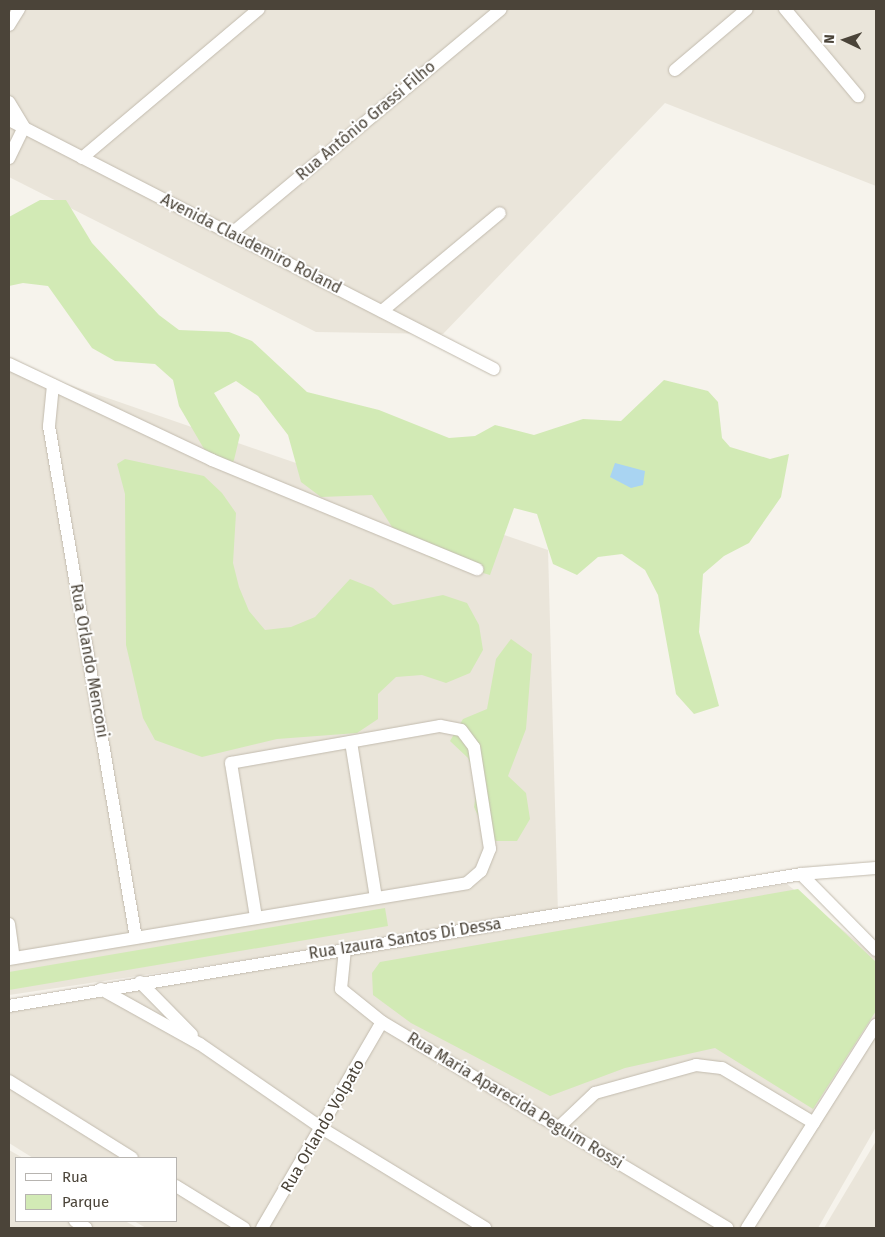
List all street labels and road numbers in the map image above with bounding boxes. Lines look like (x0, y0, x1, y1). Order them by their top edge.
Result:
street label: Rua Antônio Grassi Filho (292, 57, 440, 185)
street label: Avenida Claudemiro Roland (157, 190, 345, 298)
street label: Rua Orlando Menconi (66, 582, 112, 740)
street label: Rua Izaura Santos Di Dessa (307, 914, 503, 964)
street label: Rua Maria Aparecida Peguim Rossi (404, 1029, 626, 1173)
street label: Rua Orlando Volpato (277, 1056, 369, 1196)

